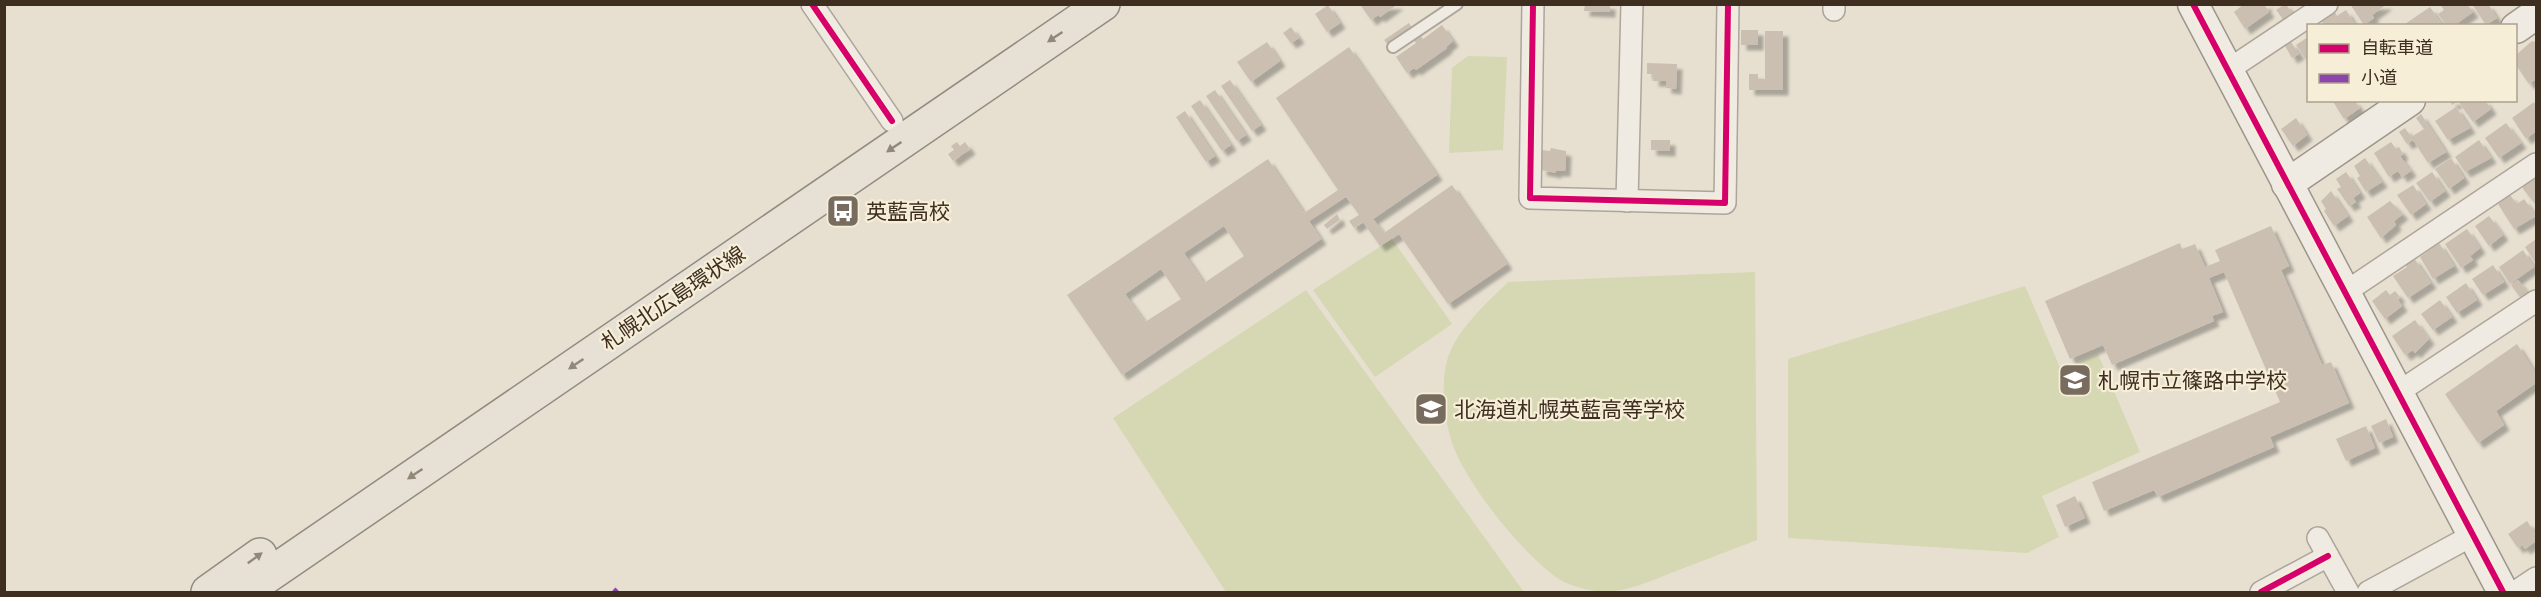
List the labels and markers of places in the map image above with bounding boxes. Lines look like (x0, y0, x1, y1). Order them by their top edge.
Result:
bus stop icon: 英藍高校 (825, 193, 861, 229)
place label: 英藍高校 (866, 198, 950, 225)
school or university icon: 札幌市立篠路中学校 (2057, 362, 2093, 398)
place label: 札幌市立篠路中学校 (2098, 367, 2287, 394)
school or university icon: 北海道札幌英藍高等学校 (1413, 391, 1449, 427)
place label: 北海道札幌英藍高等学校 (1454, 396, 1685, 423)

